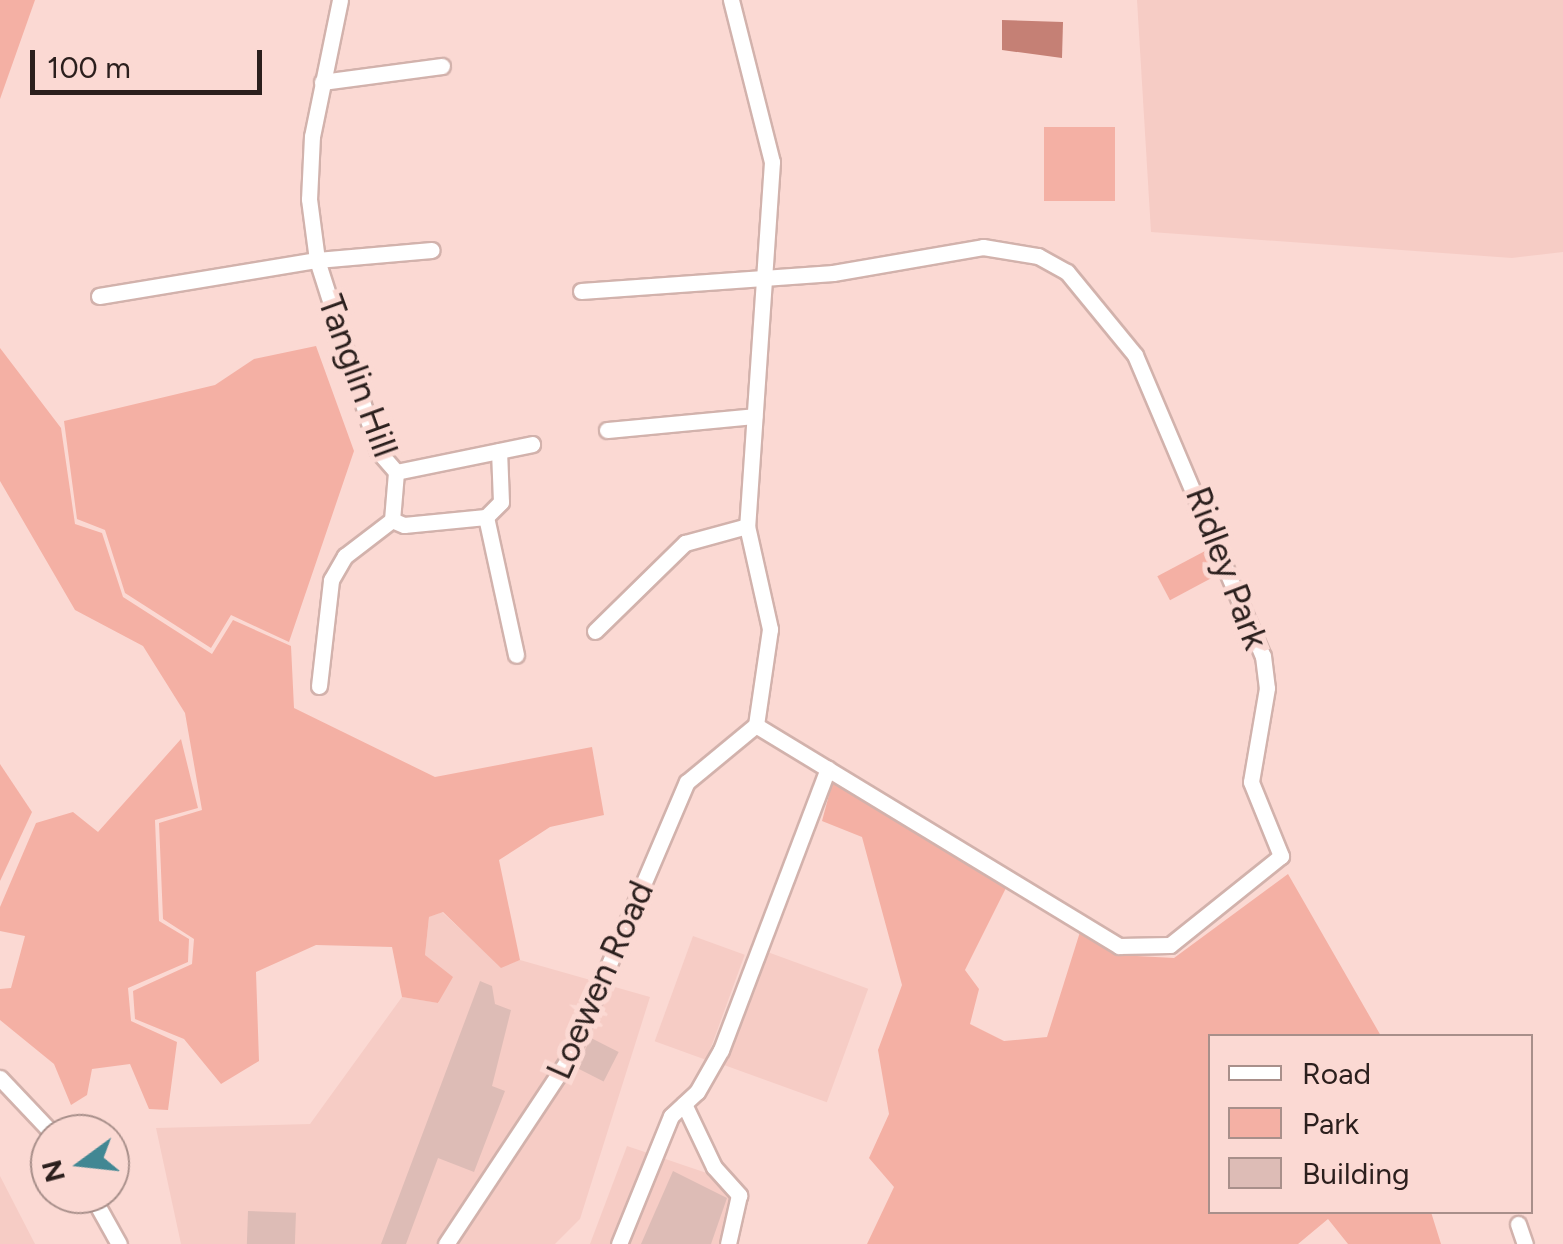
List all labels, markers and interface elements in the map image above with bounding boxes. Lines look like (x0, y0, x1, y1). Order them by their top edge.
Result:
scale bar (35, 30, 268, 92)
text: 100 m (47, 49, 131, 86)
street label: Tanglin Hill (309, 289, 407, 463)
street label: Ridley Park (1177, 481, 1277, 655)
street label: Loewen Road (538, 875, 662, 1085)
legend (1208, 1034, 1533, 1214)
text: Road (1302, 1055, 1371, 1092)
text: Park (1302, 1105, 1359, 1142)
north arrow (30, 1114, 130, 1214)
text: Building (1302, 1155, 1410, 1192)
text: N (34, 1156, 72, 1186)

